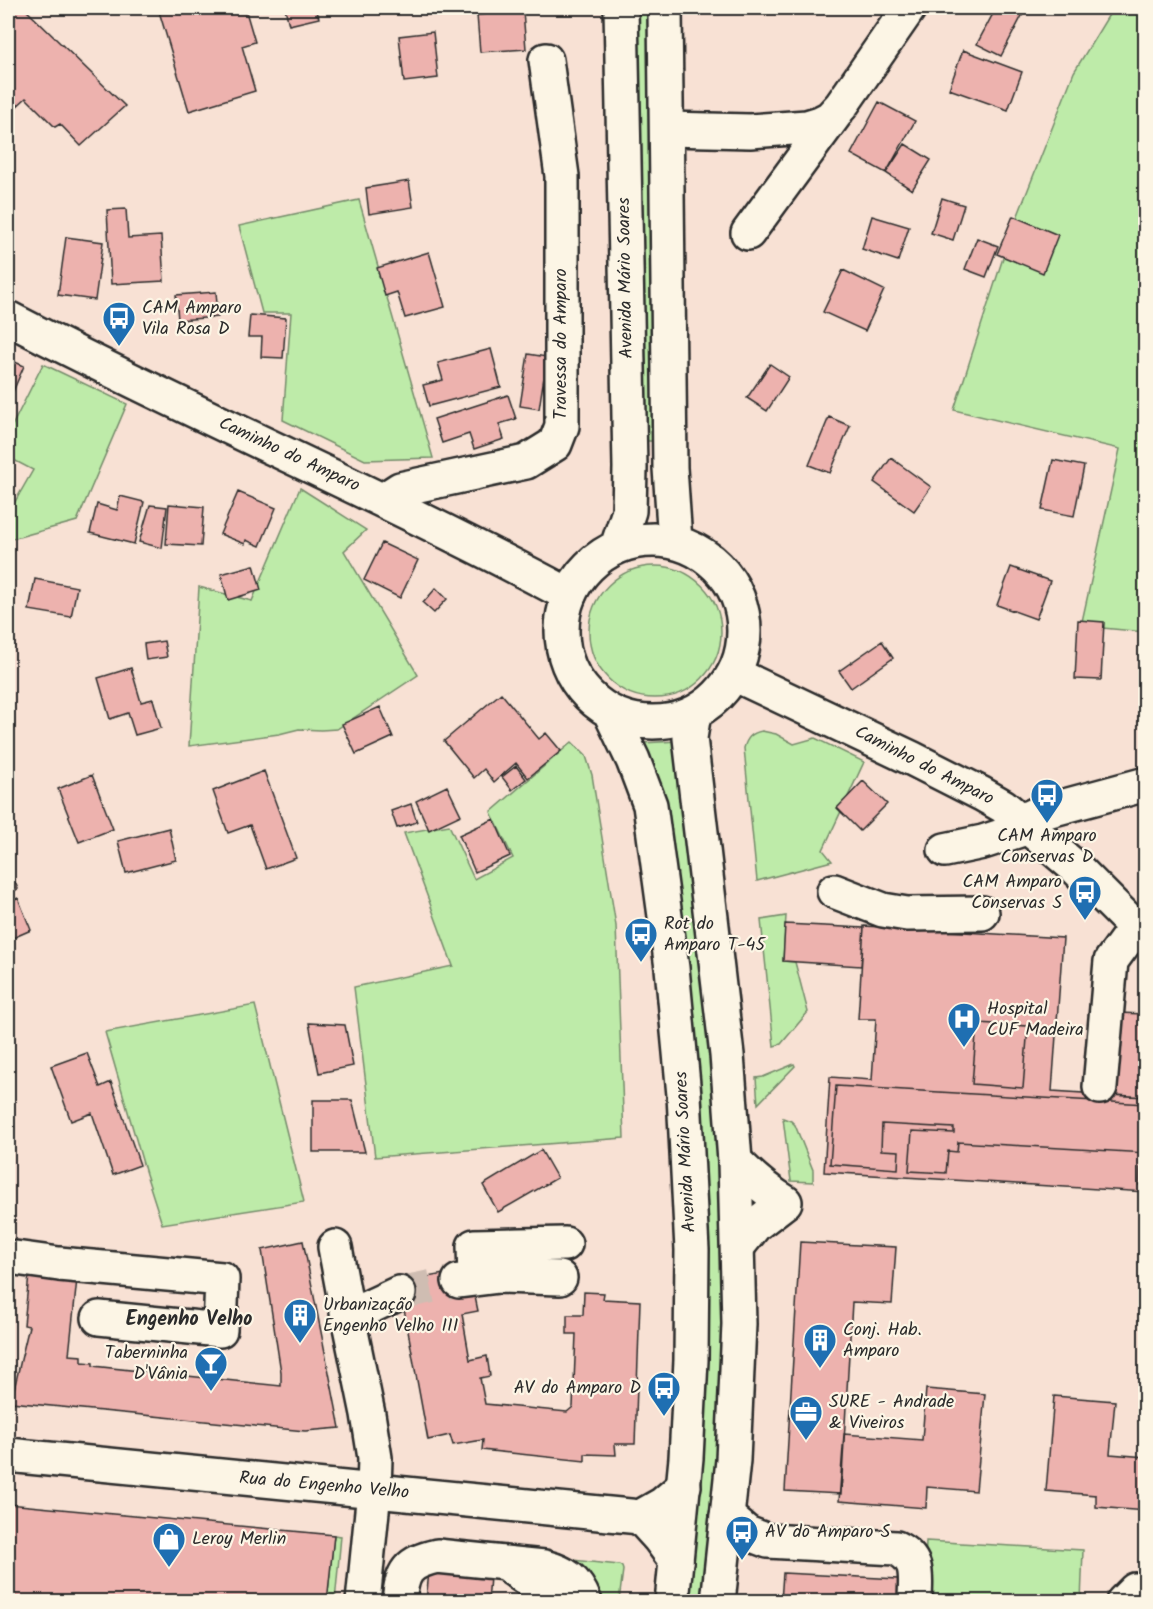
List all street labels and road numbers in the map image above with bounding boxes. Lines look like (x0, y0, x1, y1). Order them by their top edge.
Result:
street label: Avenida Mário Soares (610, 197, 642, 359)
street label: Travessa do Amparo (547, 268, 576, 420)
street label: Caminho do Amparo (213, 409, 365, 501)
street label: Caminho do Amparo (849, 718, 999, 814)
street label: Avenida Mário Soares (667, 1070, 705, 1233)
street label: Rua do Engenho Velho (238, 1464, 410, 1508)

